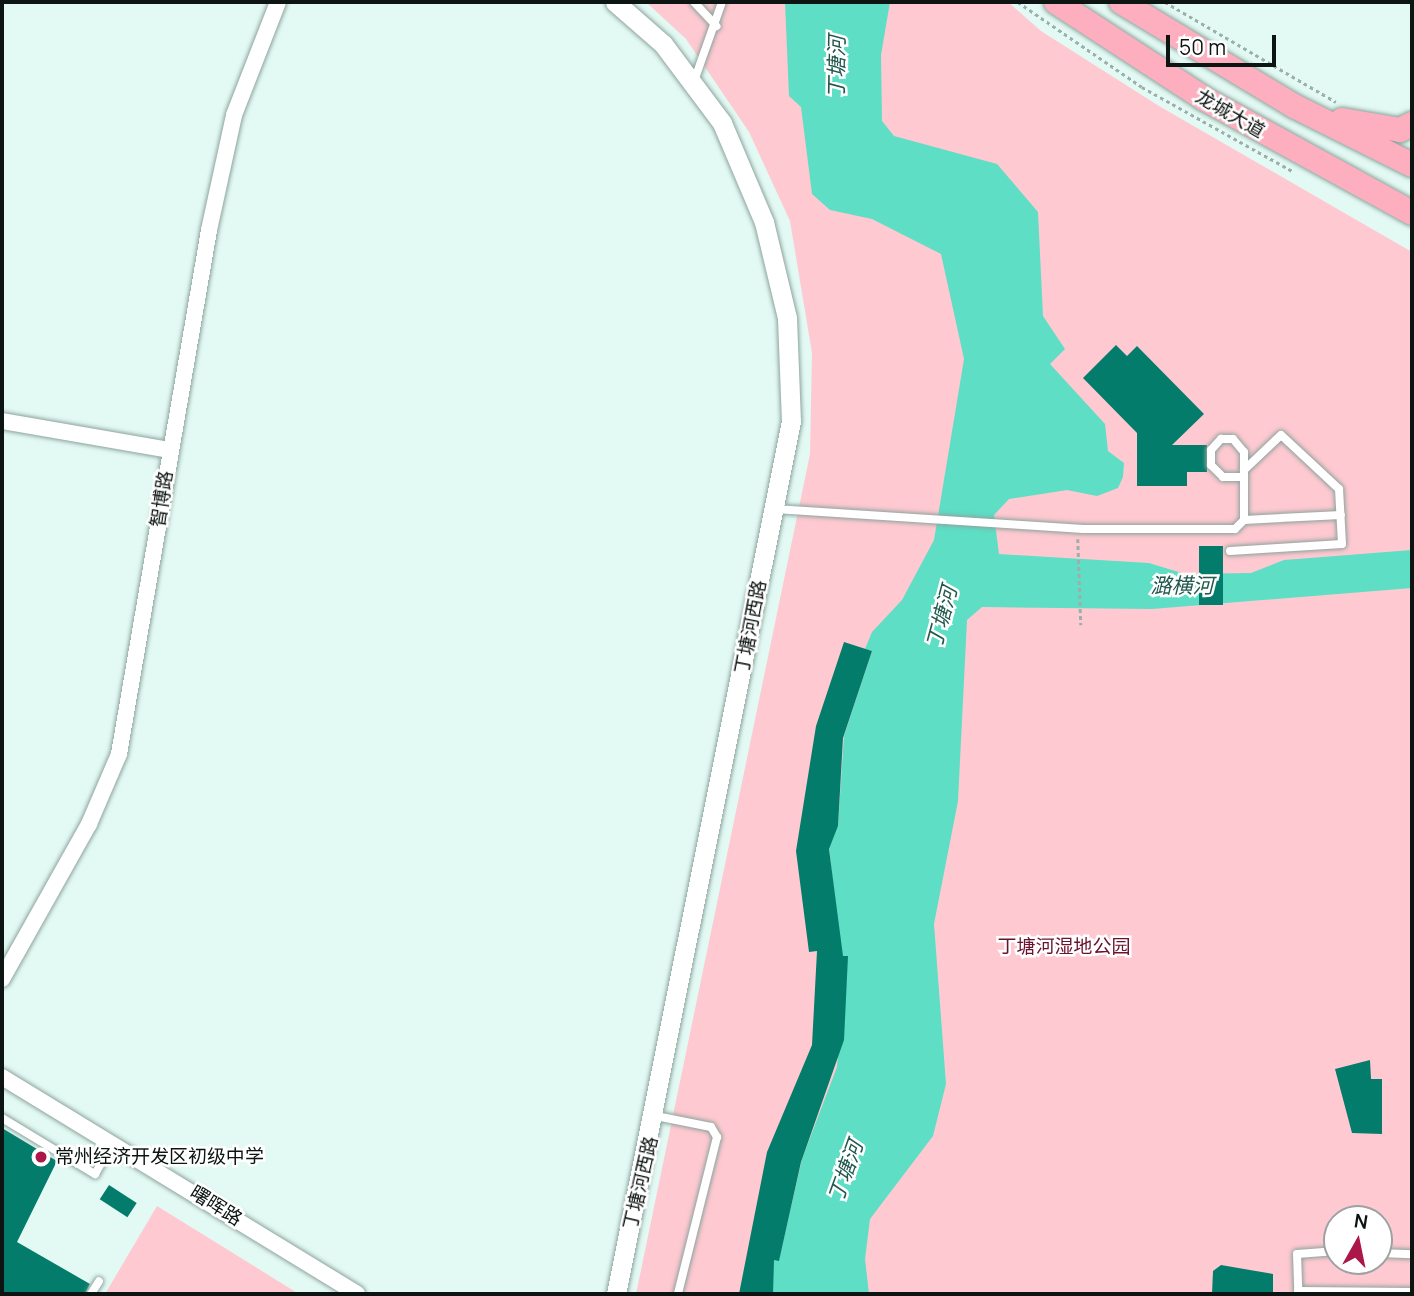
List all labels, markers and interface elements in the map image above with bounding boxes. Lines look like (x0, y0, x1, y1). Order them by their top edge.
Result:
scale bar (1169, 21, 1279, 65)
text: 50 m (1179, 33, 1226, 61)
water label: 丁塘河 (823, 35, 849, 99)
street label: 龙城大道 (1191, 85, 1269, 143)
street label: 智博路 (146, 469, 178, 529)
water label: 潞横河 (1151, 572, 1213, 598)
street label: 丁塘河西路 (731, 578, 771, 676)
water label: 丁塘河 (921, 583, 961, 651)
park label: 丁塘河湿地公园 (998, 936, 1130, 958)
street label: 丁塘河西路 (619, 1134, 663, 1232)
water label: 丁塘河 (822, 1137, 868, 1205)
place label: 常州经济开发区初级中学 (55, 1146, 264, 1168)
marker: 常州经济开发区初级中学 (33, 1149, 49, 1165)
street label: 曙晖路 (186, 1181, 246, 1231)
north arrow (1323, 1205, 1393, 1275)
text: N (1352, 1207, 1370, 1235)

